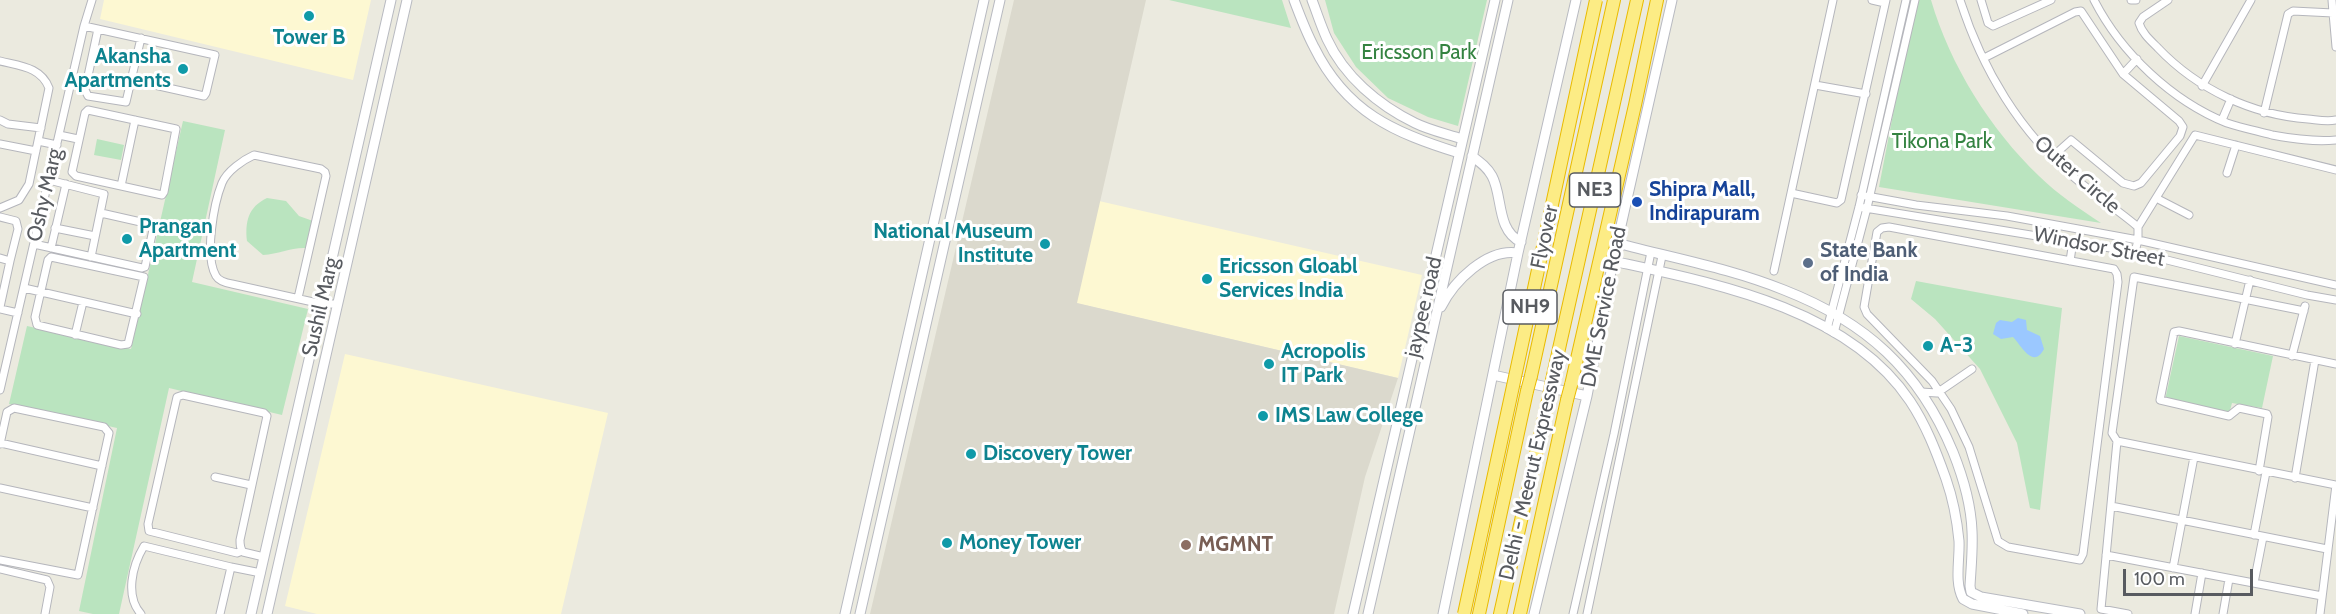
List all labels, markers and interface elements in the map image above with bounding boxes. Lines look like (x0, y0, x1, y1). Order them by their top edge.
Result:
marker: Tower B (302, 9, 316, 23)
place label: Tower B (273, 25, 345, 51)
park label: Ericsson Park (1361, 40, 1477, 66)
place label: Akansha Apartments (65, 44, 171, 94)
marker: Akansha Apartments (176, 62, 190, 76)
park label: Tikona Park (1892, 129, 1992, 155)
street label: Outer Circle (2029, 131, 2125, 219)
street label: Oshy Marg (22, 146, 68, 244)
road number: NE3 (1570, 173, 1620, 207)
place label: Shipra Mall, Indirapuram (1649, 177, 1760, 227)
marker: Shipra Mall, Indirapuram (1630, 195, 1644, 209)
street label: Flyover (1526, 203, 1564, 271)
place label: Prangan Apartment (139, 214, 237, 264)
place label: National Museum Institute (873, 219, 1033, 269)
street label: Windsor Street (2031, 222, 2167, 272)
street label: DME Service Road (1576, 224, 1632, 390)
marker: Prangan Apartment (120, 232, 134, 246)
marker: National Museum Institute (1038, 237, 1052, 251)
place label: State Bank of India (1820, 238, 1918, 288)
place label: Ericsson Gloabl Services India (1219, 254, 1358, 304)
street label: jaypee road (1400, 254, 1448, 360)
street label: Sushil Marg (297, 255, 345, 359)
marker: State Bank of India (1801, 256, 1815, 270)
marker: Ericsson Gloabl Services India (1200, 272, 1214, 286)
road number: NH9 (1503, 290, 1557, 324)
place label: A-3 (1940, 333, 1973, 359)
place label: Acropolis IT Park (1281, 339, 1366, 389)
marker: A-3 (1921, 339, 1935, 353)
street label: Delhi - Meerut Expressway (1494, 347, 1572, 583)
marker: Acropolis IT Park (1262, 357, 1276, 371)
place label: IMS Law College (1275, 403, 1423, 429)
marker: IMS Law College (1256, 409, 1270, 423)
place label: Discovery Tower (983, 441, 1132, 467)
marker: Discovery Tower (964, 447, 978, 461)
place label: Money Tower (959, 530, 1081, 556)
place label: MGMNT (1198, 532, 1273, 558)
marker: Money Tower (940, 536, 954, 550)
marker: MGMNT (1179, 538, 1193, 552)
scale bar (2126, 557, 2256, 595)
text: 100 m (2134, 568, 2185, 590)

